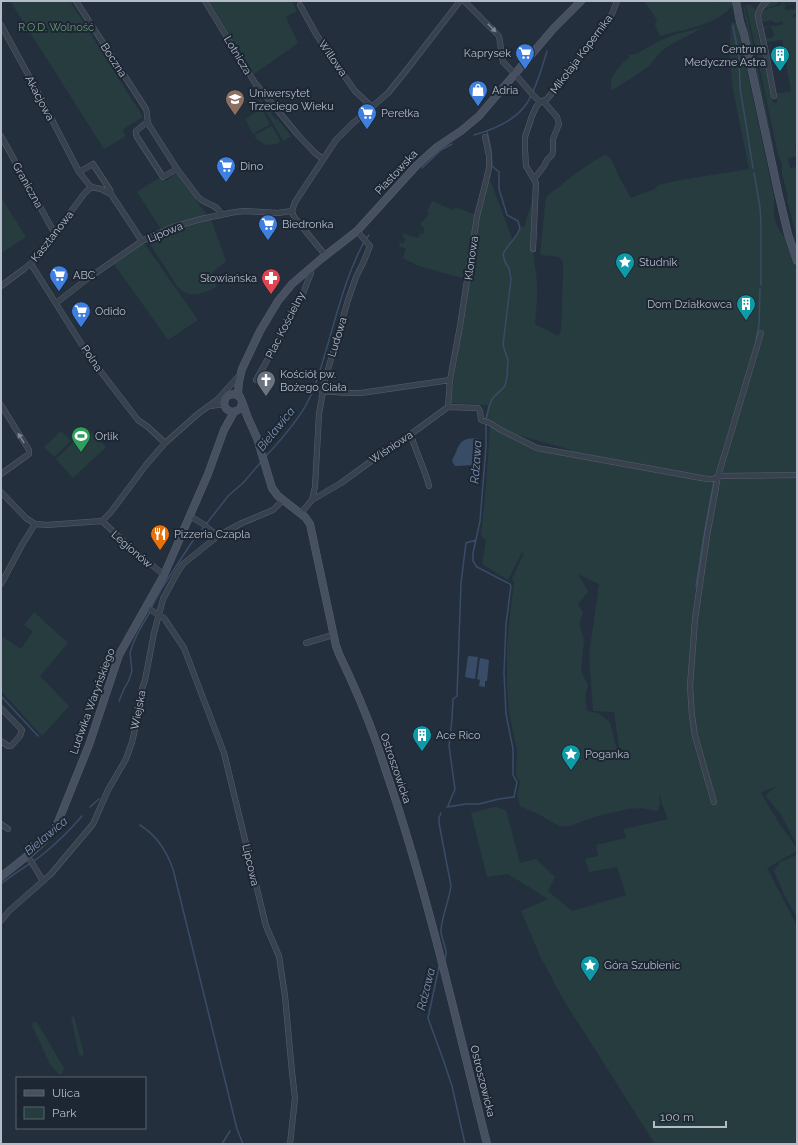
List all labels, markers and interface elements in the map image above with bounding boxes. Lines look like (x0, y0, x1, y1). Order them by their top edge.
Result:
street label: Mikołaja Kopernika (547, 12, 615, 96)
park label: R.O.D. Wolność (18, 21, 94, 34)
one-way arrow (487, 23, 497, 33)
street label: Lotnicza (221, 34, 254, 77)
street label: Willowa (315, 38, 350, 79)
street label: Boczna (98, 41, 129, 80)
supermarket icon: Kaprysek (514, 42, 536, 70)
place label: Centrum Medyczne Astra (684, 43, 766, 69)
building icon: Centrum Medyczne Astra (769, 44, 791, 72)
place label: Kaprysek (464, 47, 511, 60)
street label: Akacjowa (22, 74, 57, 123)
shop icon: Adria (467, 79, 489, 107)
place label: Adria (492, 84, 518, 97)
place label: Uniwersytet Trzeciego Wieku (249, 87, 334, 113)
school or university icon: Uniwersytet Trzeciego Wieku (224, 88, 246, 116)
supermarket icon: Perełka (356, 102, 378, 130)
place label: Perełka (381, 107, 419, 120)
street label: Piastowska (372, 147, 420, 197)
supermarket icon: Dino (215, 155, 237, 183)
street label: Graniczna (10, 160, 45, 210)
place label: Dino (240, 160, 264, 173)
street label: Kasztanowa (28, 208, 76, 264)
supermarket icon: Biedronka (257, 213, 279, 241)
place label: Biedronka (282, 218, 333, 231)
street label: Lipowa (146, 220, 185, 245)
street label: Klonowa (462, 235, 481, 281)
place icon: Studnik (614, 251, 636, 279)
place label: Studnik (639, 256, 677, 269)
supermarket icon: ABC (48, 264, 70, 292)
pharmacy icon: Słowiańska (260, 267, 282, 295)
place label: ABC (73, 269, 96, 282)
place label: Słowiańska (200, 272, 257, 285)
street label: Plac Kościelny (263, 290, 308, 361)
building icon: Dom Działkowca (735, 293, 757, 321)
place label: Dom Działkowca (647, 298, 732, 311)
supermarket icon: Odido (70, 300, 92, 328)
place label: Odido (95, 305, 126, 318)
street label: Ludowa (325, 316, 350, 359)
street label: Polna (78, 343, 105, 374)
place label: Kościół pw. Bożego Ciała (280, 368, 347, 394)
church icon: Kościół pw. Bożego Ciała (255, 369, 277, 397)
water label: Bielawica (254, 404, 298, 454)
sports icon: Orlik (70, 425, 92, 453)
street label: Wiśniowa (367, 428, 415, 467)
place label: Orlik (95, 430, 118, 443)
one-way arrow (17, 432, 25, 443)
water label: Rdzawa (468, 440, 484, 484)
restaurant icon: Pizzeria Czapla (149, 523, 171, 551)
street label: Legionów (108, 528, 155, 571)
place label: Pizzeria Czapla (174, 528, 250, 541)
street label: Ludwika Waryńskiego (67, 646, 118, 756)
street label: Wiejska (128, 689, 149, 731)
building icon: Ace Rico (411, 724, 433, 752)
place label: Ace Rico (436, 729, 481, 742)
street label: Ostroszowicka (377, 731, 414, 805)
place icon: Poganka (560, 743, 582, 771)
place label: Poganka (585, 748, 629, 761)
water label: Bielawica (22, 814, 70, 858)
street label: Lipcowa (239, 843, 262, 887)
place icon: Góra Szubienic (579, 954, 601, 982)
place label: Góra Szubienic (604, 959, 680, 972)
water label: Rdzawa (414, 966, 438, 1012)
street label: Ostroszowicka (467, 1044, 498, 1118)
legend (16, 1077, 146, 1129)
text: Ulica (52, 1086, 80, 1100)
scale bar (654, 1103, 726, 1129)
text: Park (52, 1106, 77, 1120)
text: 100 m (660, 1110, 694, 1124)

